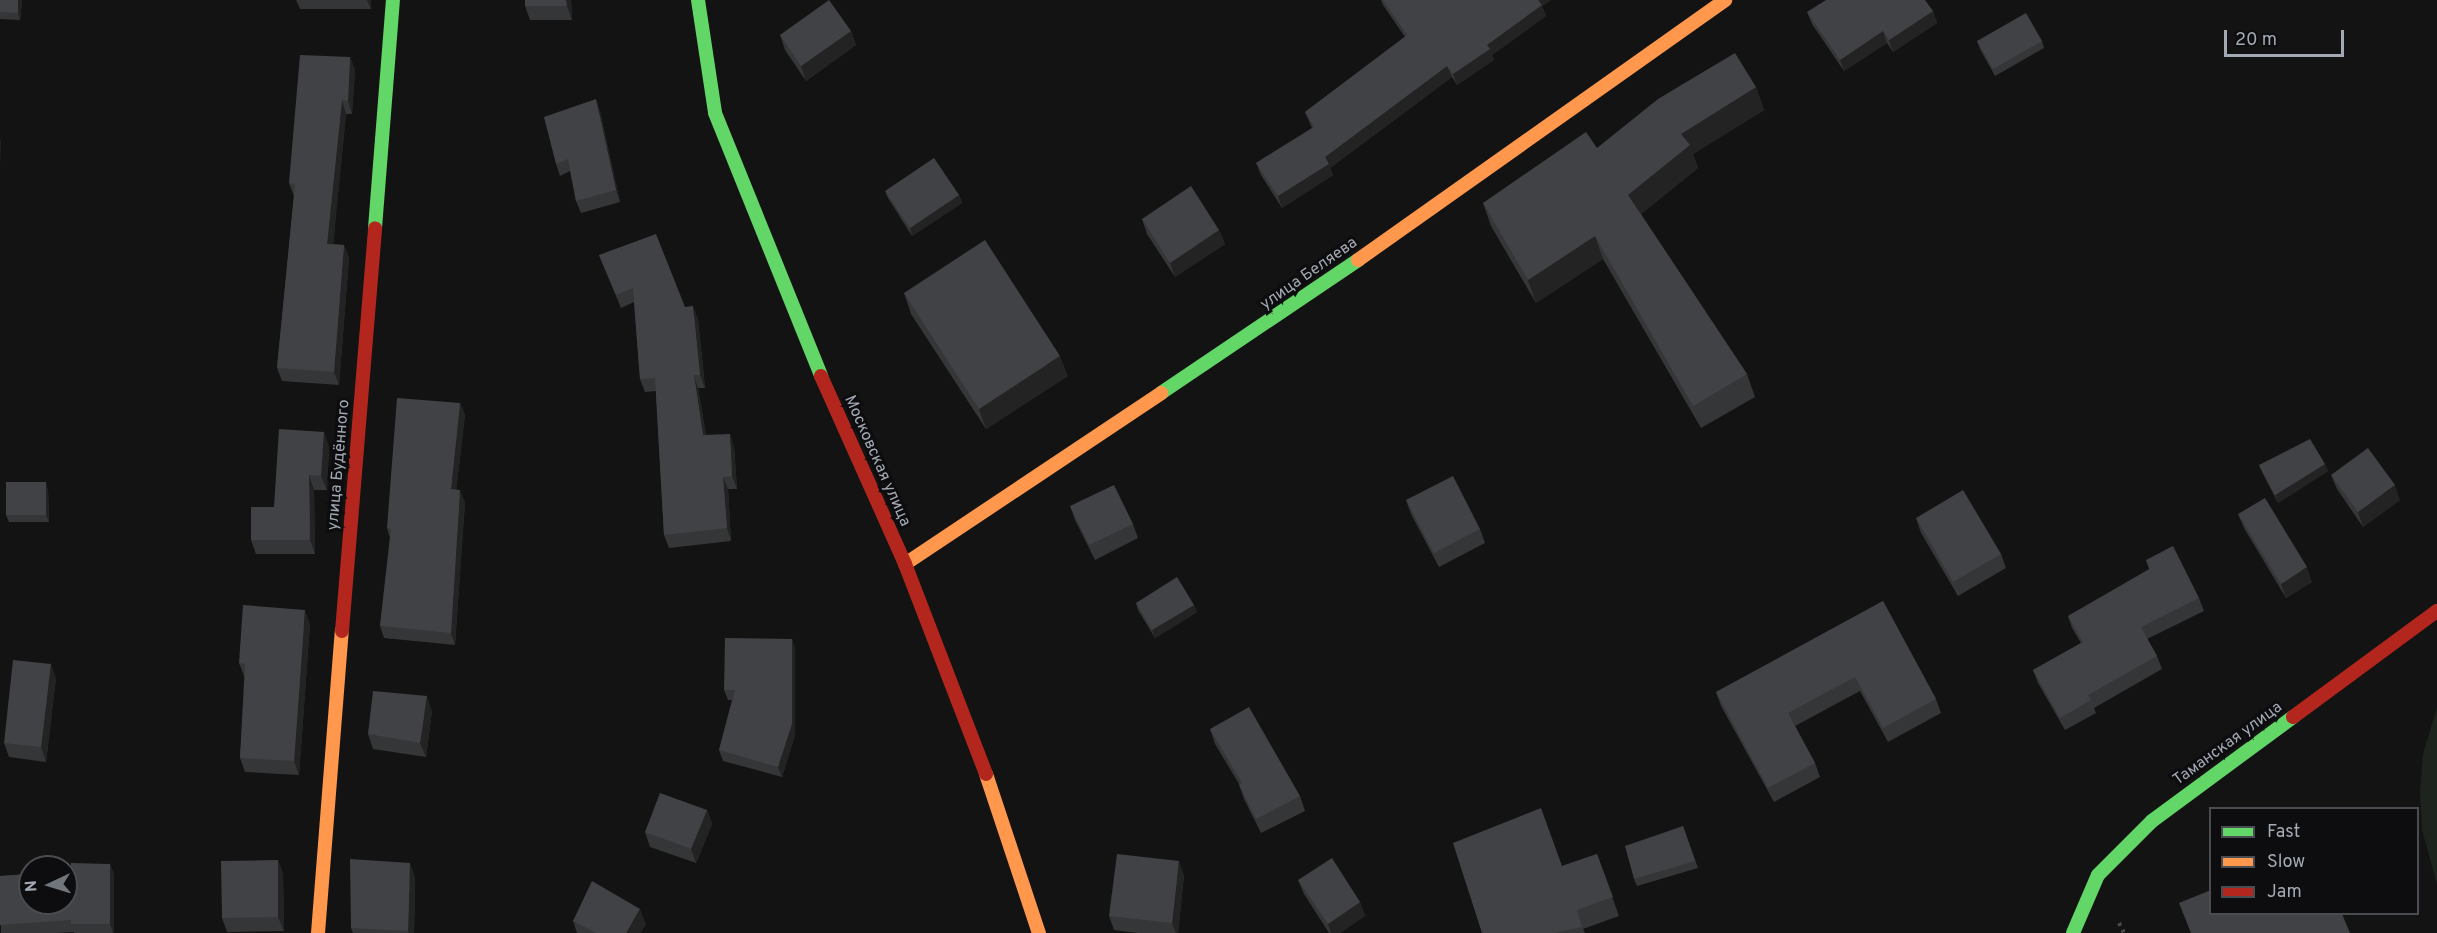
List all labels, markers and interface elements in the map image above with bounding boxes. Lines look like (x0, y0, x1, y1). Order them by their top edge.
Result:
scale bar (2227, 18, 2347, 56)
text: 20 m (2235, 29, 2277, 52)
street label: улица Беляева (1257, 233, 1361, 315)
street label: Московская улица (839, 393, 915, 529)
street label: улица Будённого (324, 399, 354, 531)
street label: Таманская улица (2170, 698, 2286, 790)
legend (2209, 807, 2419, 915)
text: Fast (2267, 821, 2300, 844)
text: Slow (2267, 851, 2305, 874)
north arrow (18, 855, 78, 915)
text: N (22, 880, 42, 893)
text: Jam (2267, 881, 2302, 904)

